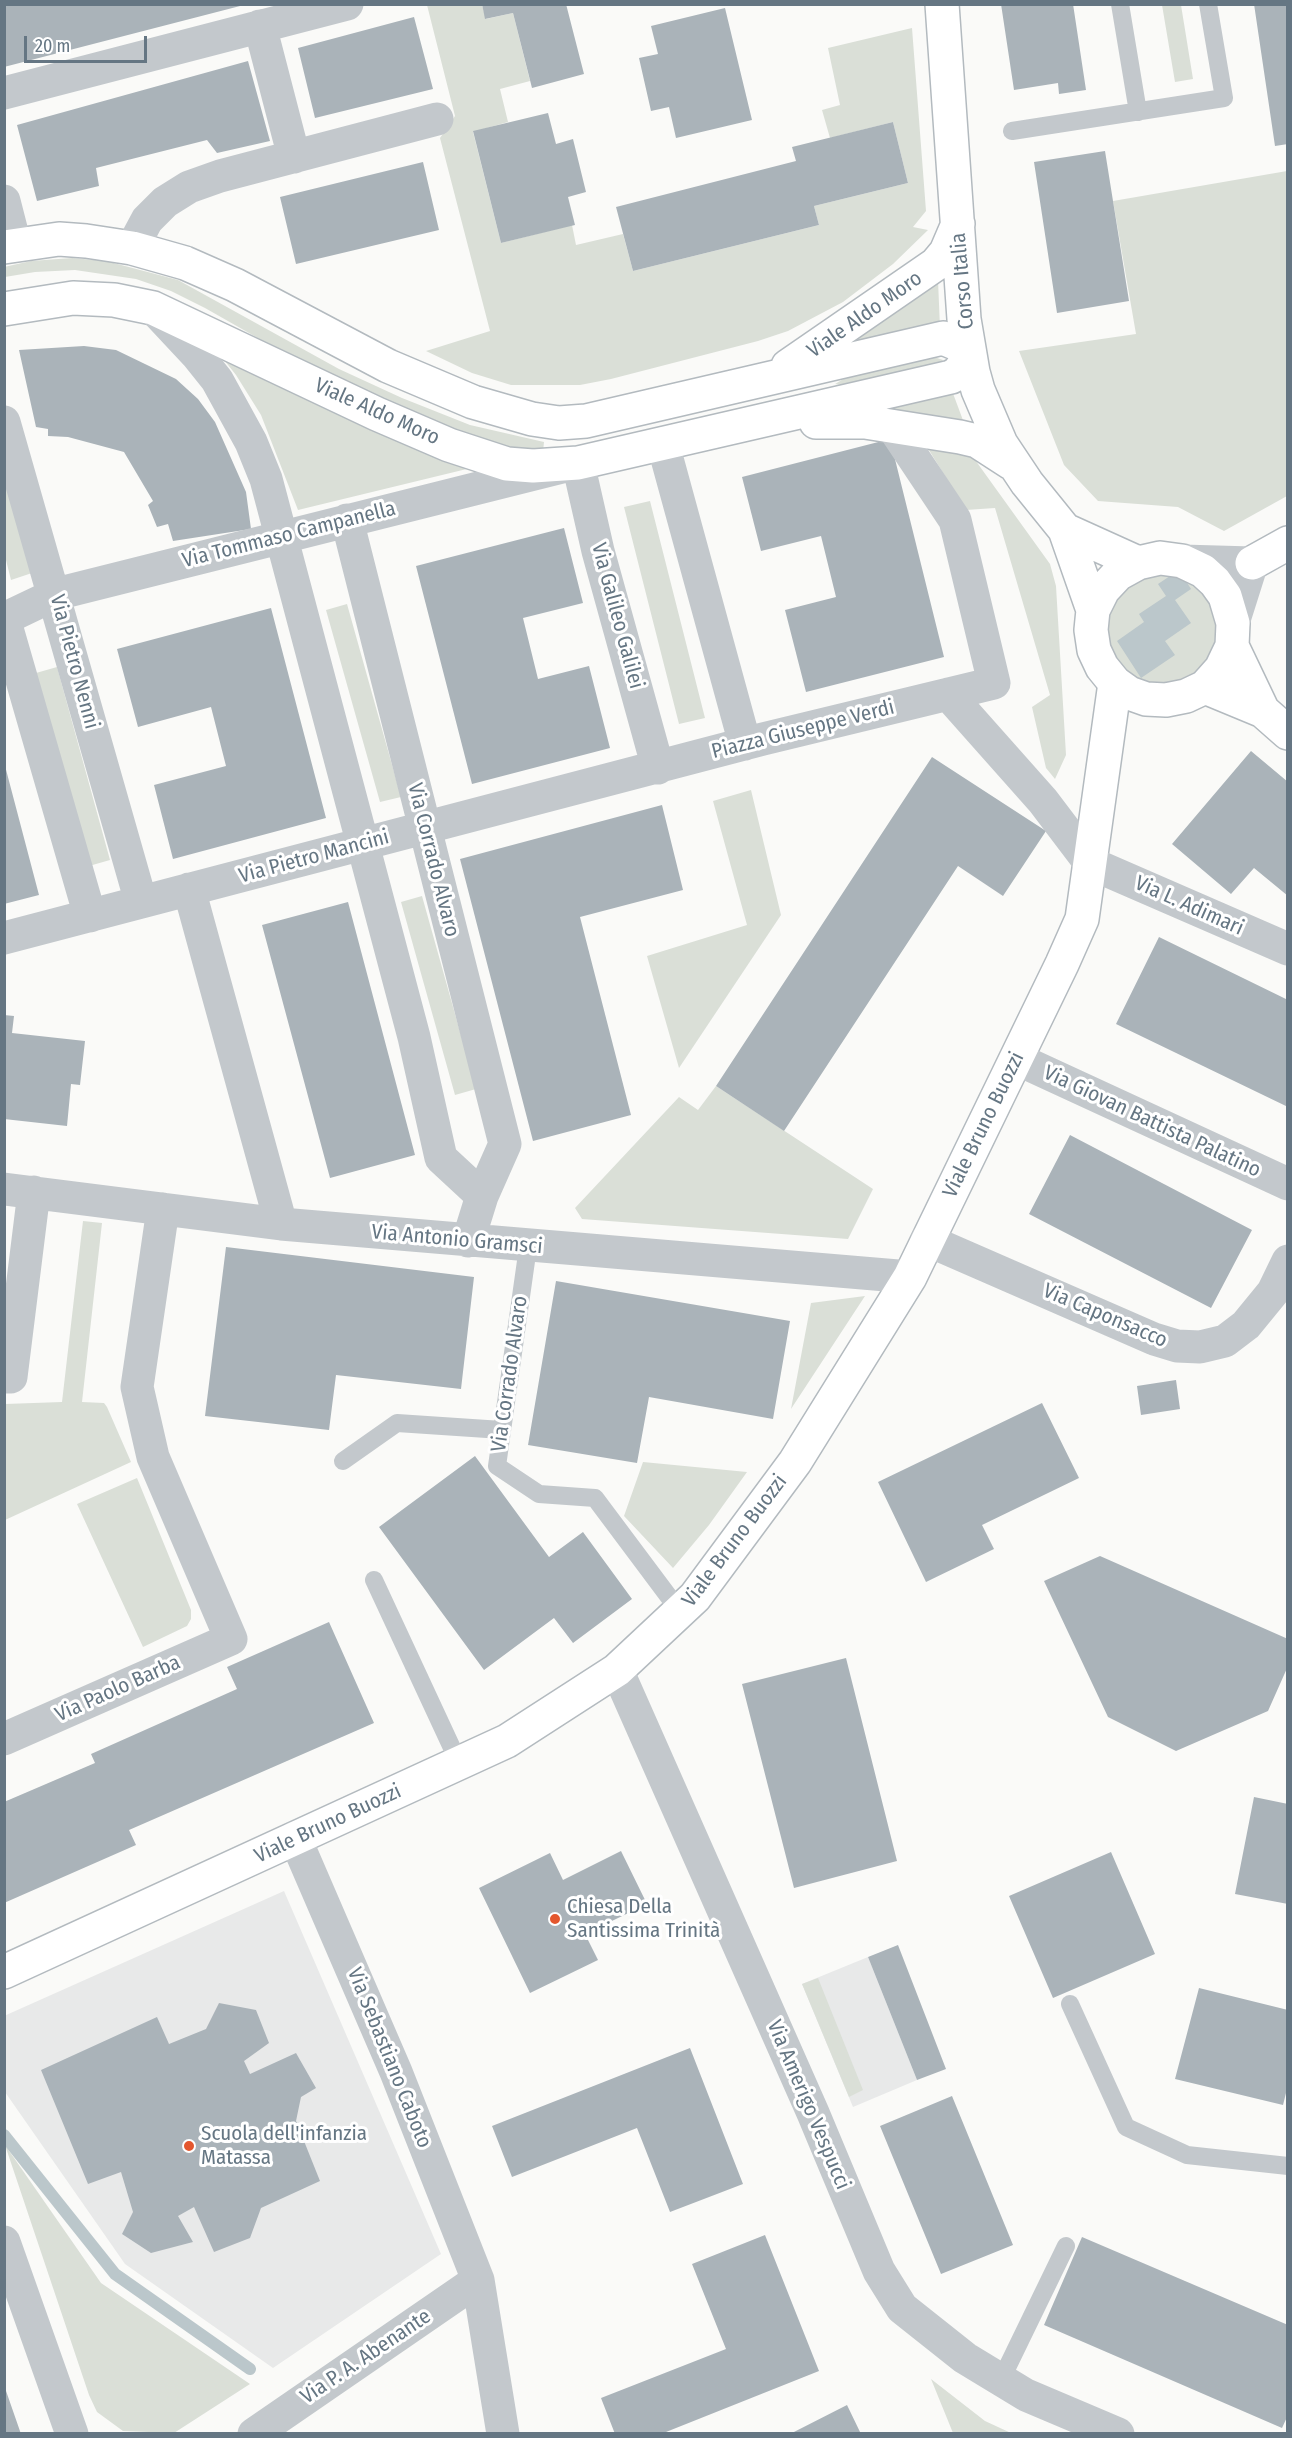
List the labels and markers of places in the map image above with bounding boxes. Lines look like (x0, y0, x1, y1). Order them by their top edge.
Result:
place label: Chiesa Della Santissima Trinità (567, 1894, 720, 1944)
marker: Chiesa Della Santissima Trinità (548, 1912, 562, 1926)
place label: Scuola dell'infanzia Matassa (201, 2121, 367, 2171)
marker: Scuola dell'infanzia Matassa (182, 2139, 196, 2153)

